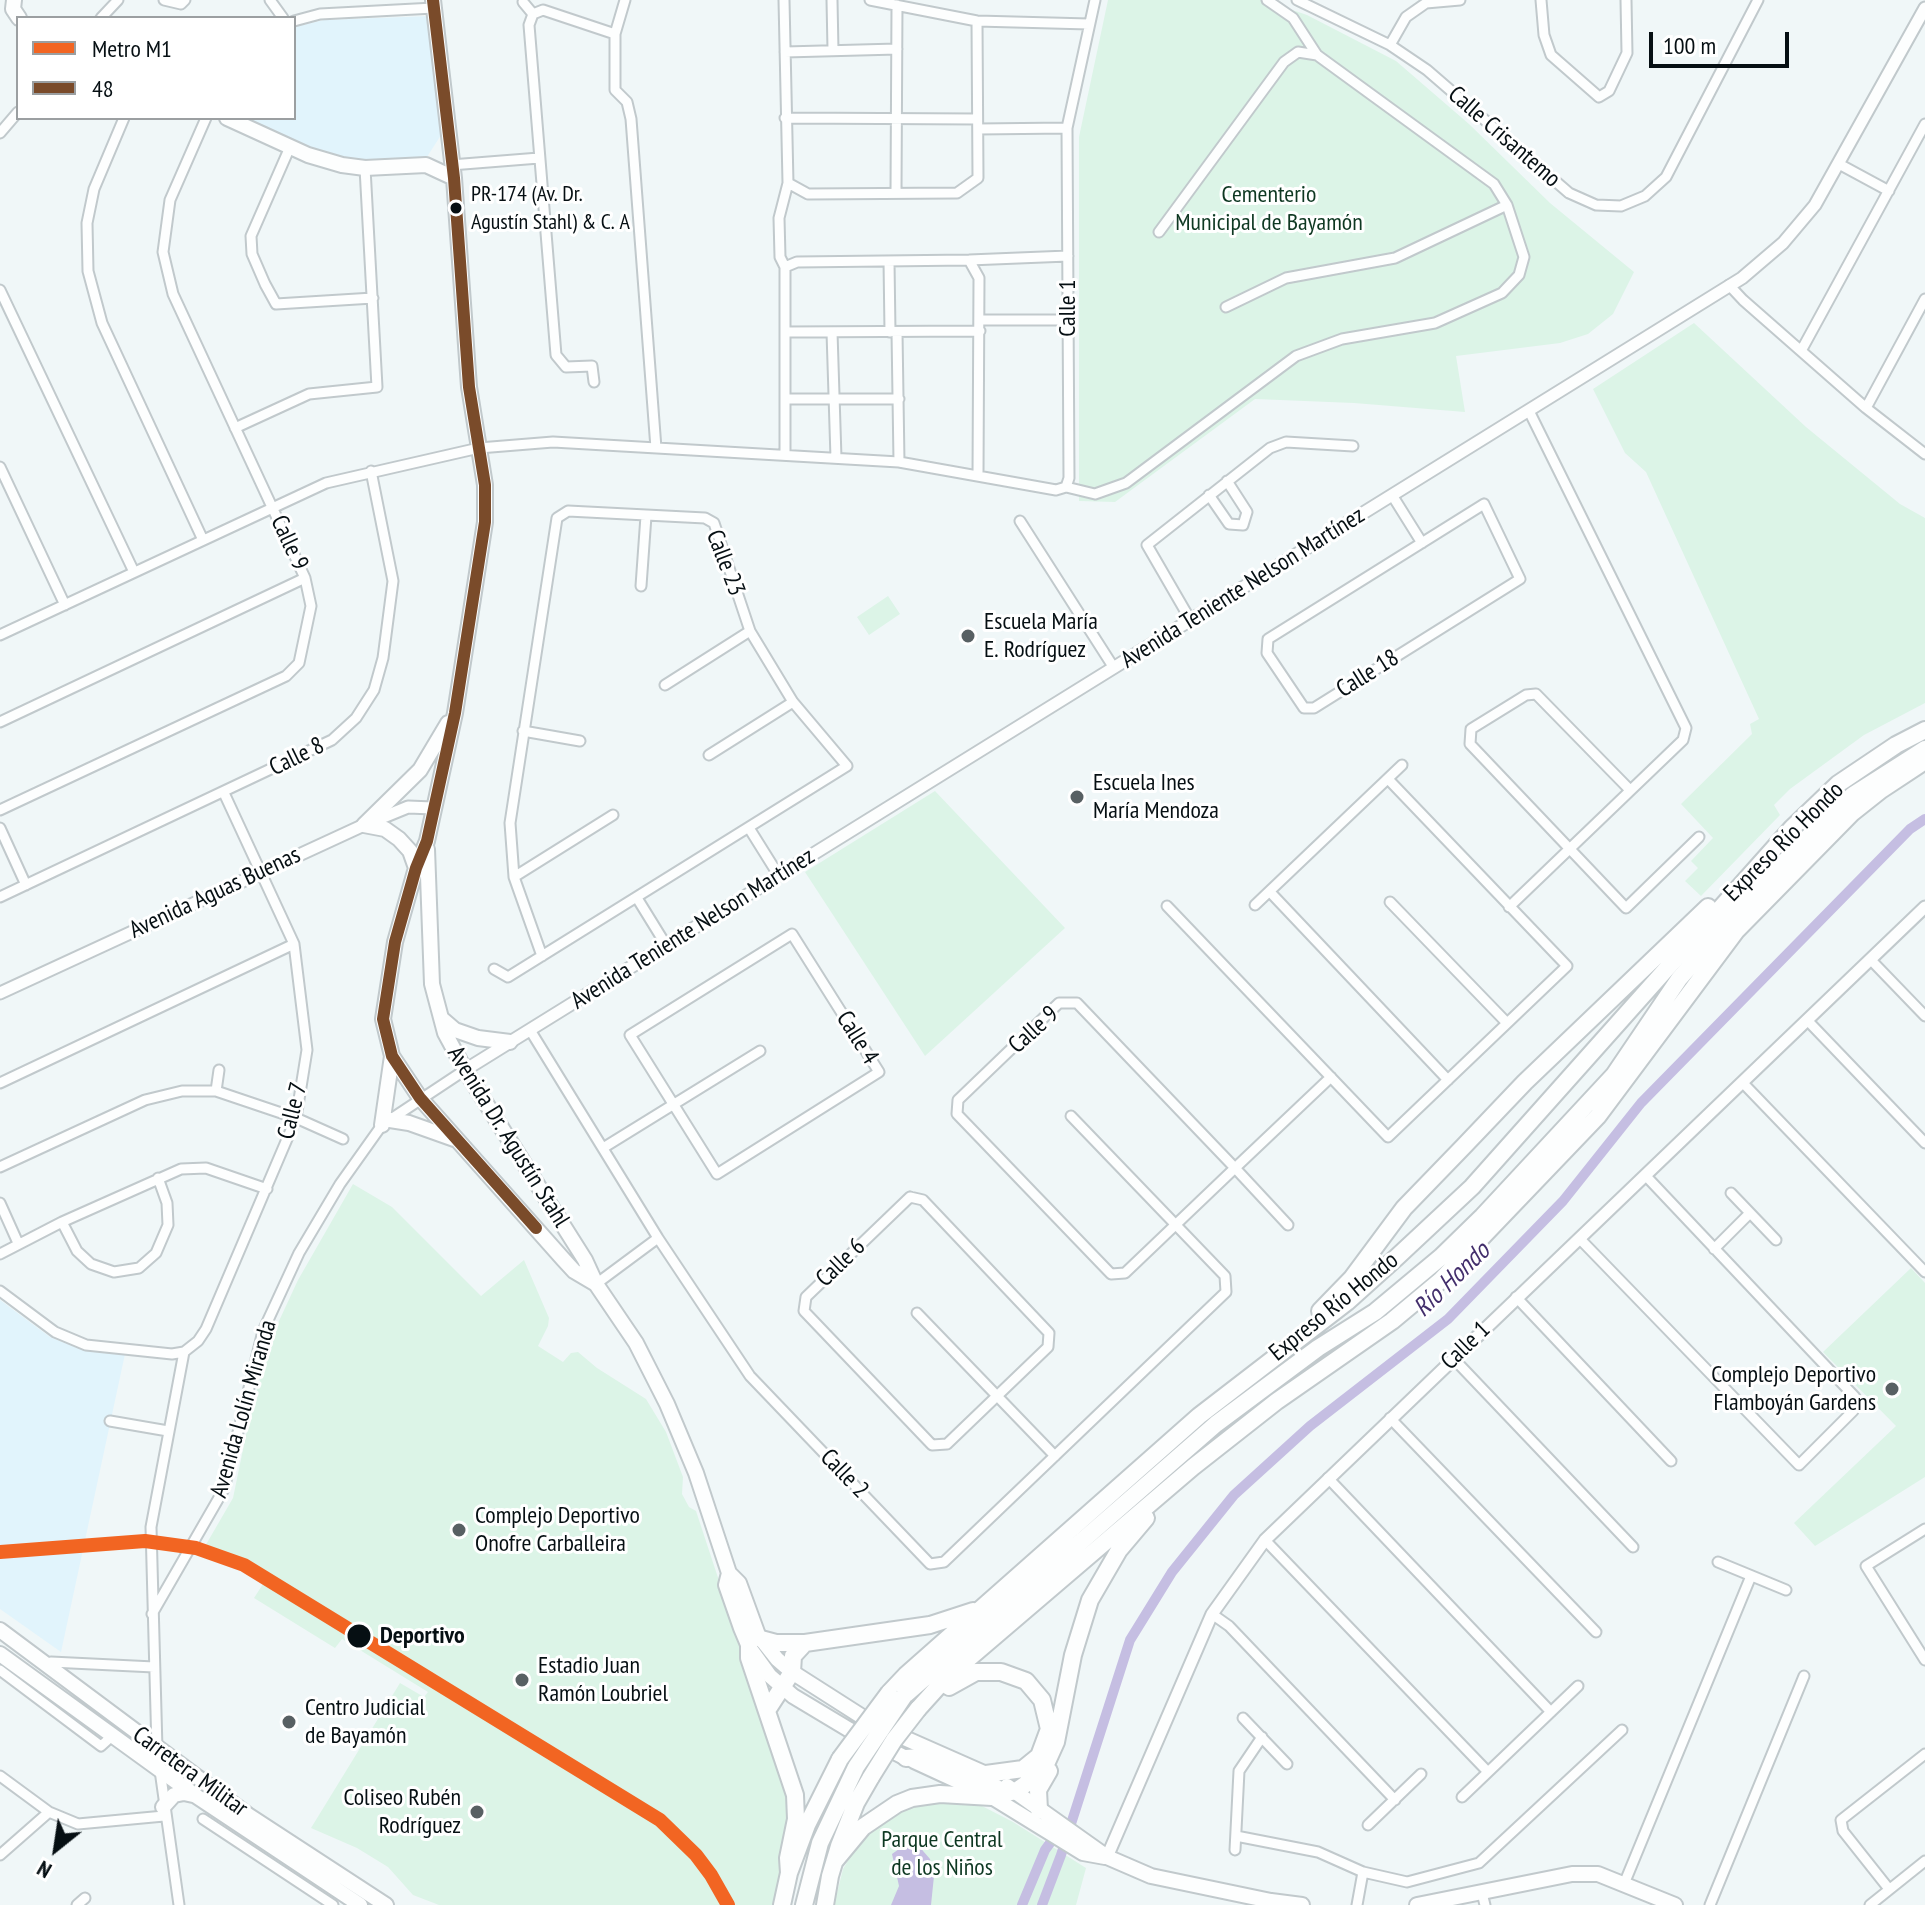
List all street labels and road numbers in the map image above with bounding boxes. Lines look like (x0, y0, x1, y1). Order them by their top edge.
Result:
street label: Calle Crisantemo (1442, 80, 1566, 194)
street label: Calle 1 (1054, 279, 1082, 337)
street label: Avenida Teniente Nelson Martínez (1116, 501, 1370, 675)
street label: Calle 9 (264, 511, 314, 575)
street label: Calle 23 (699, 526, 751, 600)
street label: Calle 18 (1332, 644, 1404, 704)
street label: Calle 8 (265, 732, 329, 782)
street label: Expreso Río Hondo (1718, 776, 1850, 908)
street label: Avenida Aguas Buenas (125, 841, 305, 945)
street label: Avenida Teniente Nelson Martínez (566, 842, 820, 1016)
street label: Calle 9 (1003, 1000, 1065, 1060)
street label: Calle 4 (830, 1006, 884, 1070)
street label: Avenida Dr. Agustín Stahl (441, 1041, 575, 1233)
street label: Calle 7 (272, 1080, 314, 1142)
street label: Calle 6 (810, 1233, 872, 1293)
street label: Expreso Río Hondo (1264, 1246, 1404, 1368)
street label: Calle 1 (1435, 1316, 1497, 1376)
street label: Avenida Lolín Miranda (205, 1317, 283, 1501)
street label: Calle 2 (814, 1443, 874, 1505)
street label: Carretera Militar (127, 1721, 253, 1823)

